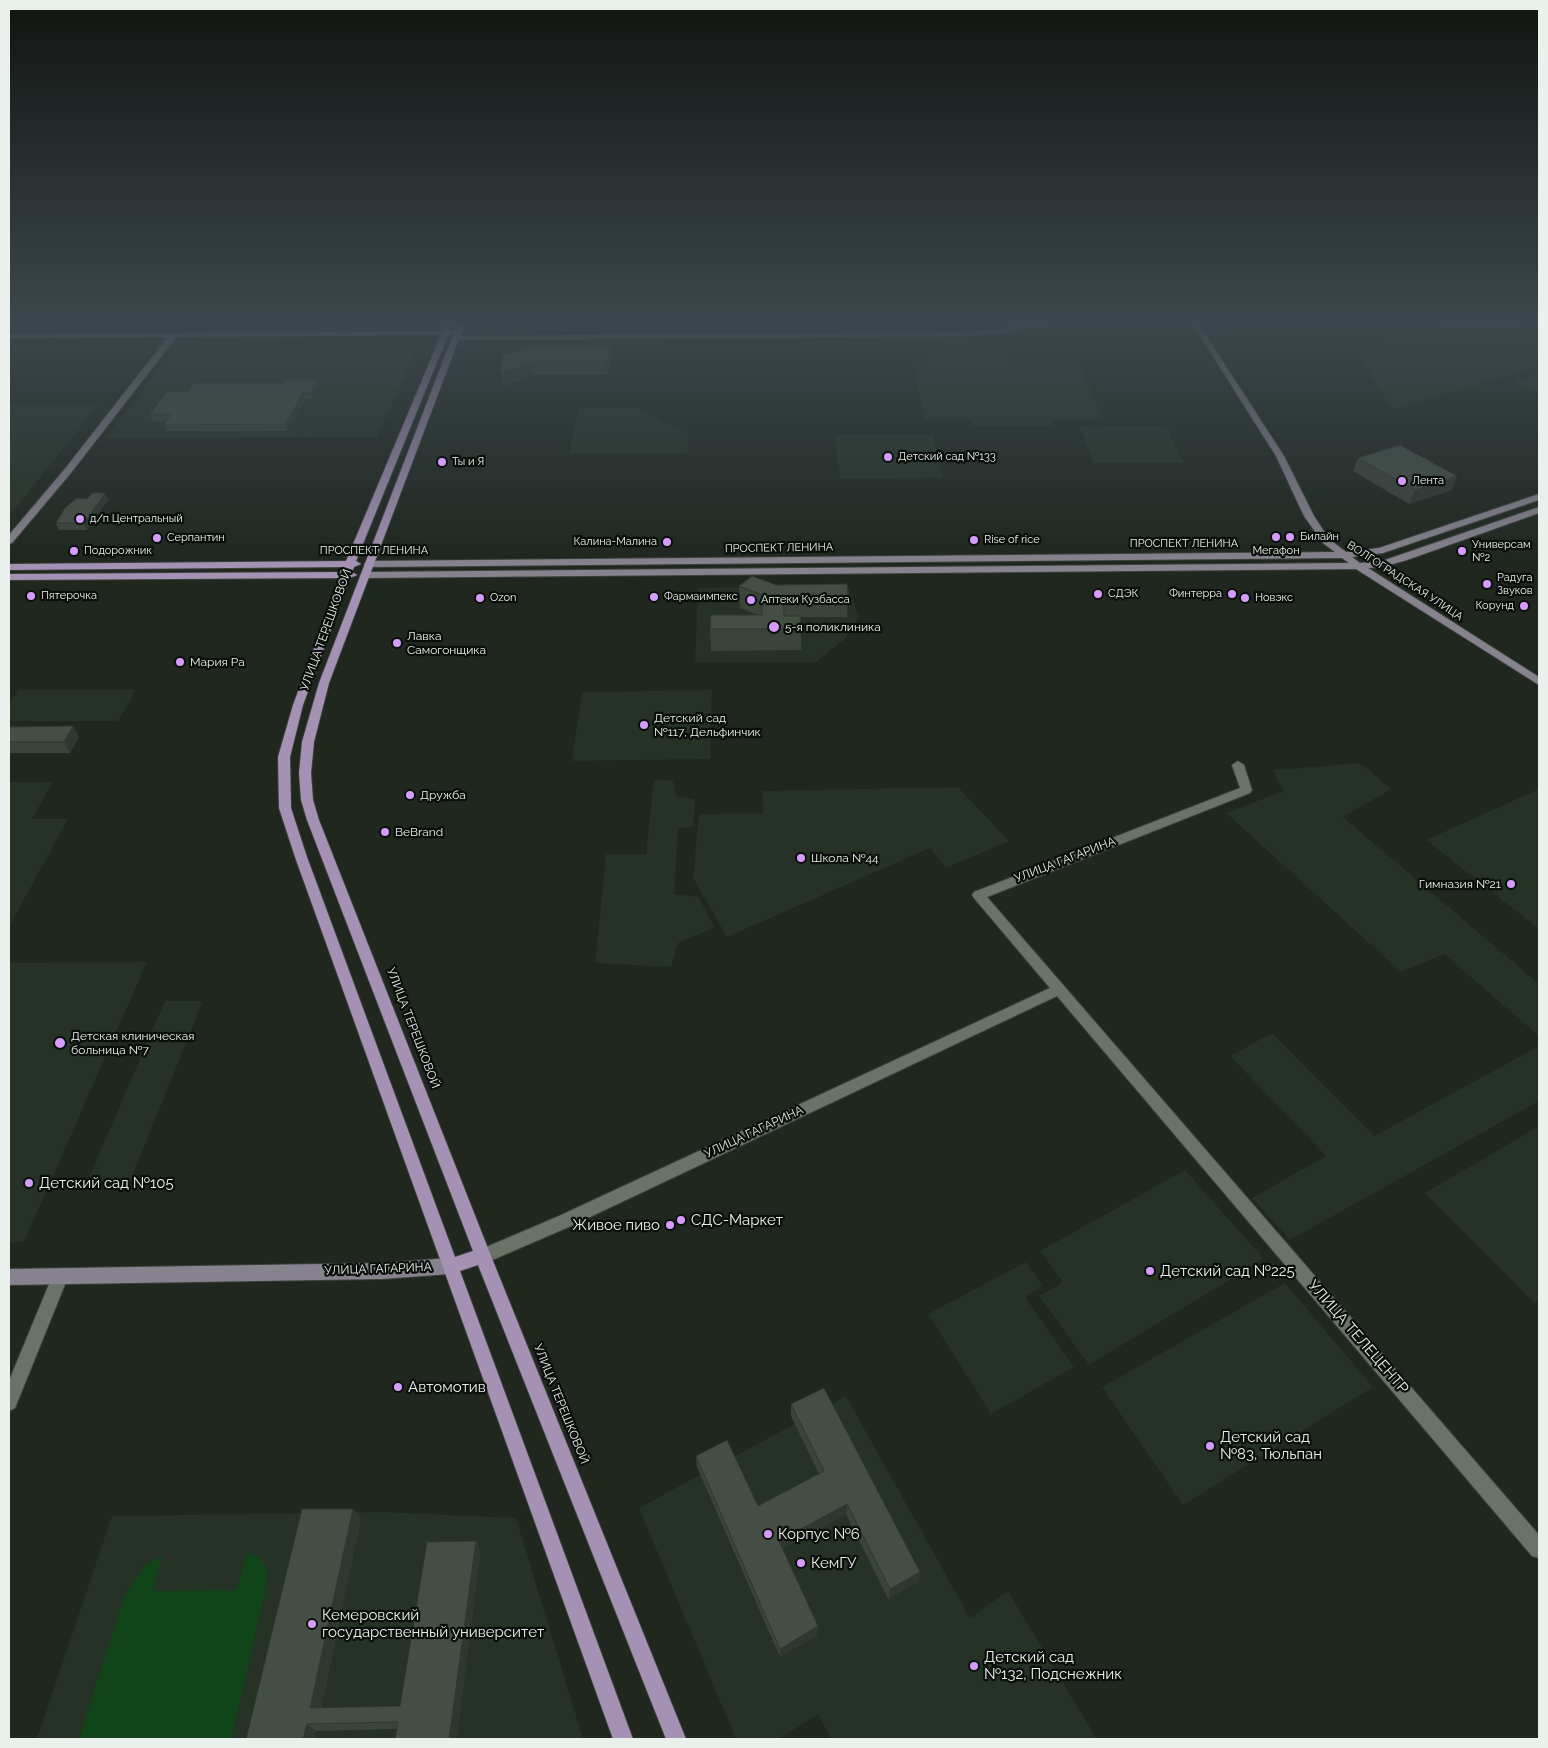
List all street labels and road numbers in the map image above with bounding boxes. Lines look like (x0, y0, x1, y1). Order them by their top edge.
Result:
street label: ПРОСПЕКТ ЛЕНИНА (1130, 537, 1238, 551)
street label: ВОЛГОГРАДСКАЯ УЛИЦА (1345, 539, 1465, 623)
street label: ПРОСПЕКТ ЛЕНИНА (725, 540, 833, 556)
street label: ПРОСПЕКТ ЛЕНИНА (320, 544, 428, 558)
street label: УЛИЦА ТЕРЕШКОВОЙ (297, 567, 355, 693)
street label: УЛИЦА ГАГАРИНА (1012, 834, 1118, 886)
street label: УЛИЦА ТЕРЕШКОВОЙ (383, 966, 443, 1090)
street label: УЛИЦА ГАГАРИНА (702, 1103, 806, 1161)
street label: УЛИЦА ГАГАРИНА (324, 1260, 432, 1278)
street label: УЛИЦА ТЕЛЕЦЕНТР (1304, 1277, 1412, 1397)
street label: УЛИЦА ТЕРЕШКОВОЙ (530, 1342, 592, 1466)

